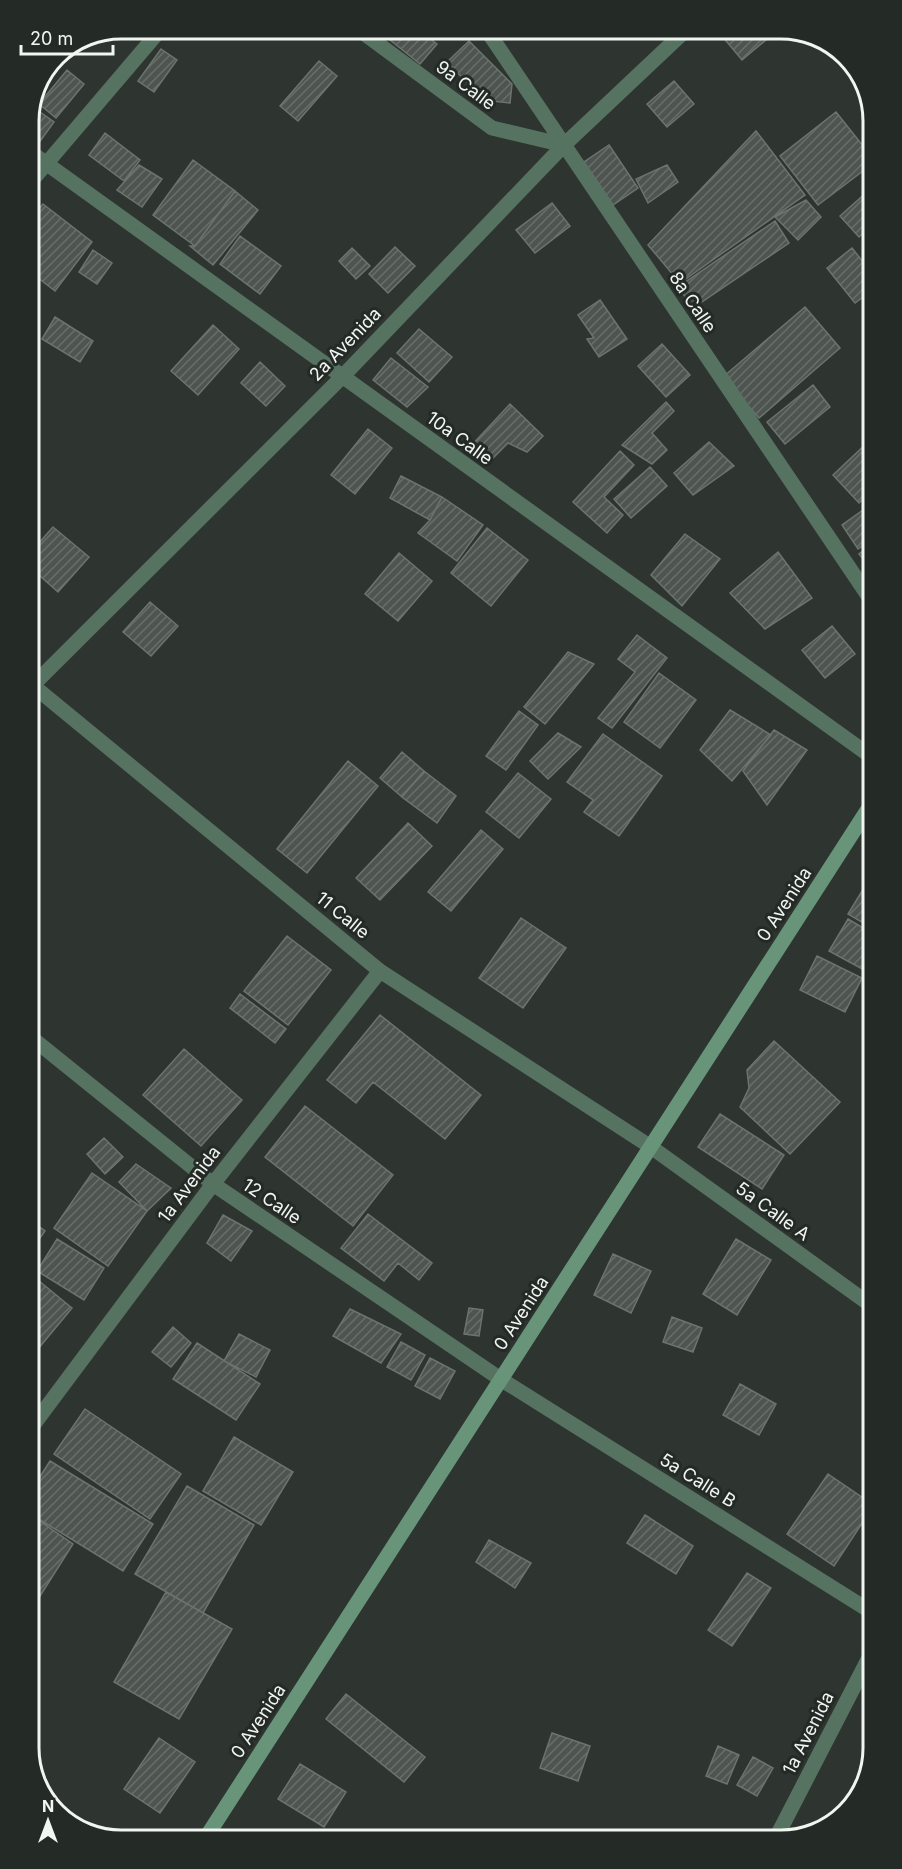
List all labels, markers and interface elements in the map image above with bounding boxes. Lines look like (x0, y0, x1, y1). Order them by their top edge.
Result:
scale bar (21, 18, 112, 56)
text: 20 m (30, 28, 73, 49)
street label: 9a Calle (432, 56, 500, 114)
street label: 8a Calle (665, 268, 721, 336)
street label: 2a Avenida (305, 303, 385, 385)
street label: 10a Calle (423, 407, 497, 469)
street label: 0 Avenida (752, 863, 816, 945)
street label: 11 Calle (312, 887, 374, 943)
street label: 1a Avenida (154, 1142, 224, 1226)
street label: 12 Calle (239, 1174, 305, 1228)
street label: 5a Calle A (732, 1177, 814, 1245)
street label: 0 Avenida (489, 1272, 553, 1354)
street label: 5a Calle B (656, 1448, 740, 1512)
street label: 0 Avenida (226, 1680, 290, 1762)
street label: 1a Avenida (778, 1688, 838, 1778)
north arrow (18, 1791, 78, 1851)
text: N (42, 1796, 54, 1816)

